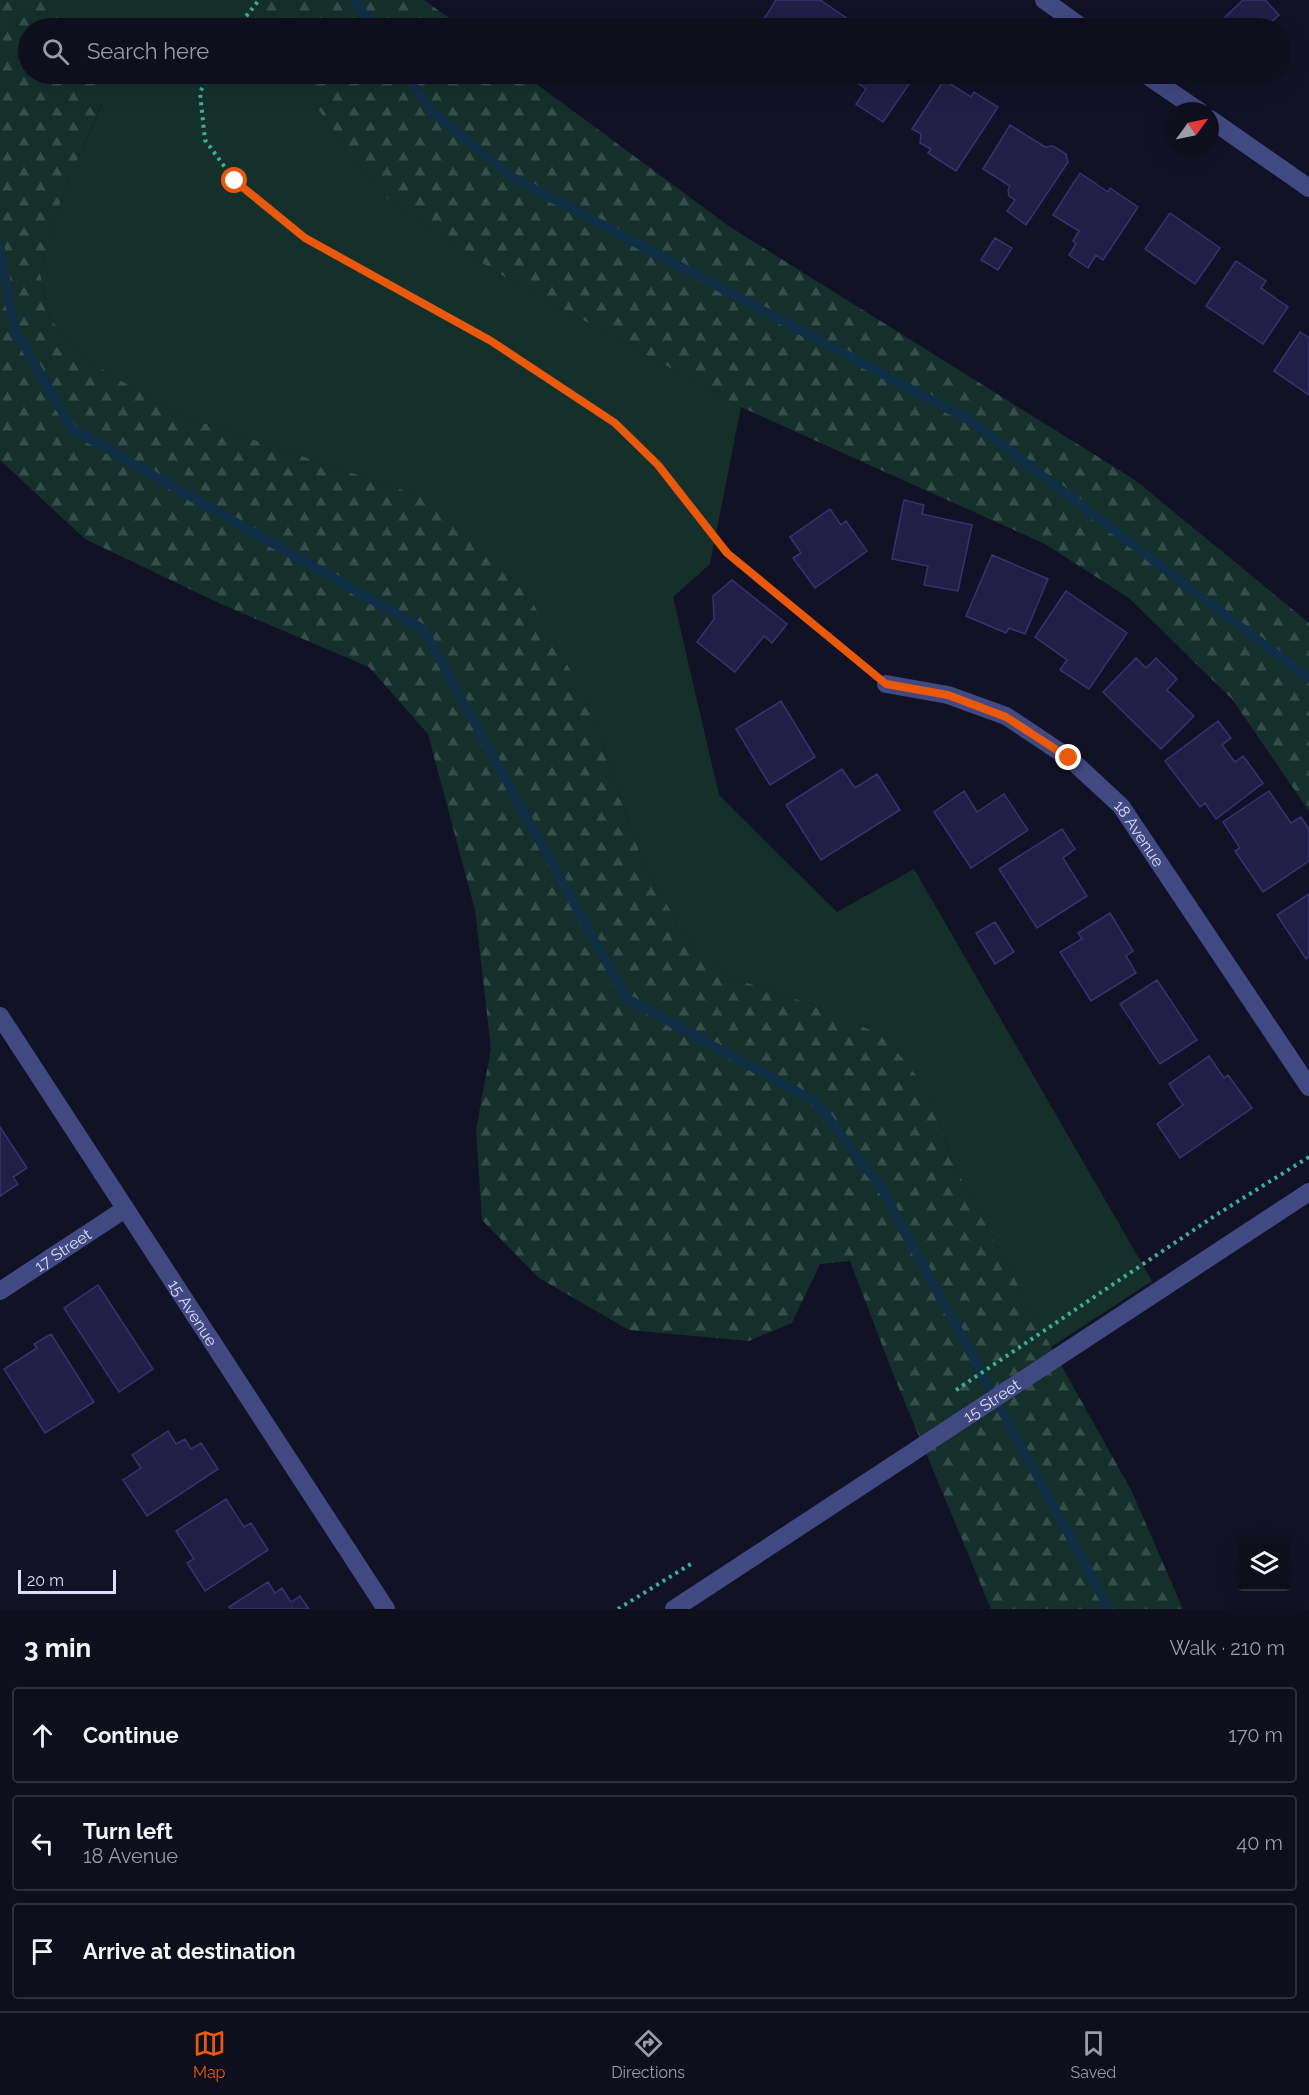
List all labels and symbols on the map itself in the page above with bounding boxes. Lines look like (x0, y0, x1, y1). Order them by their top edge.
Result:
north arrow (1165, 102, 1219, 156)
route start (221, 167, 247, 193)
route end (1055, 744, 1081, 770)
street label: 18 Avenue (1111, 795, 1168, 870)
street label: 17 Street (31, 1224, 95, 1275)
street label: 15 Avenue (165, 1276, 222, 1349)
street label: 15 Street (960, 1375, 1024, 1426)
scale bar (18, 1567, 116, 1594)

